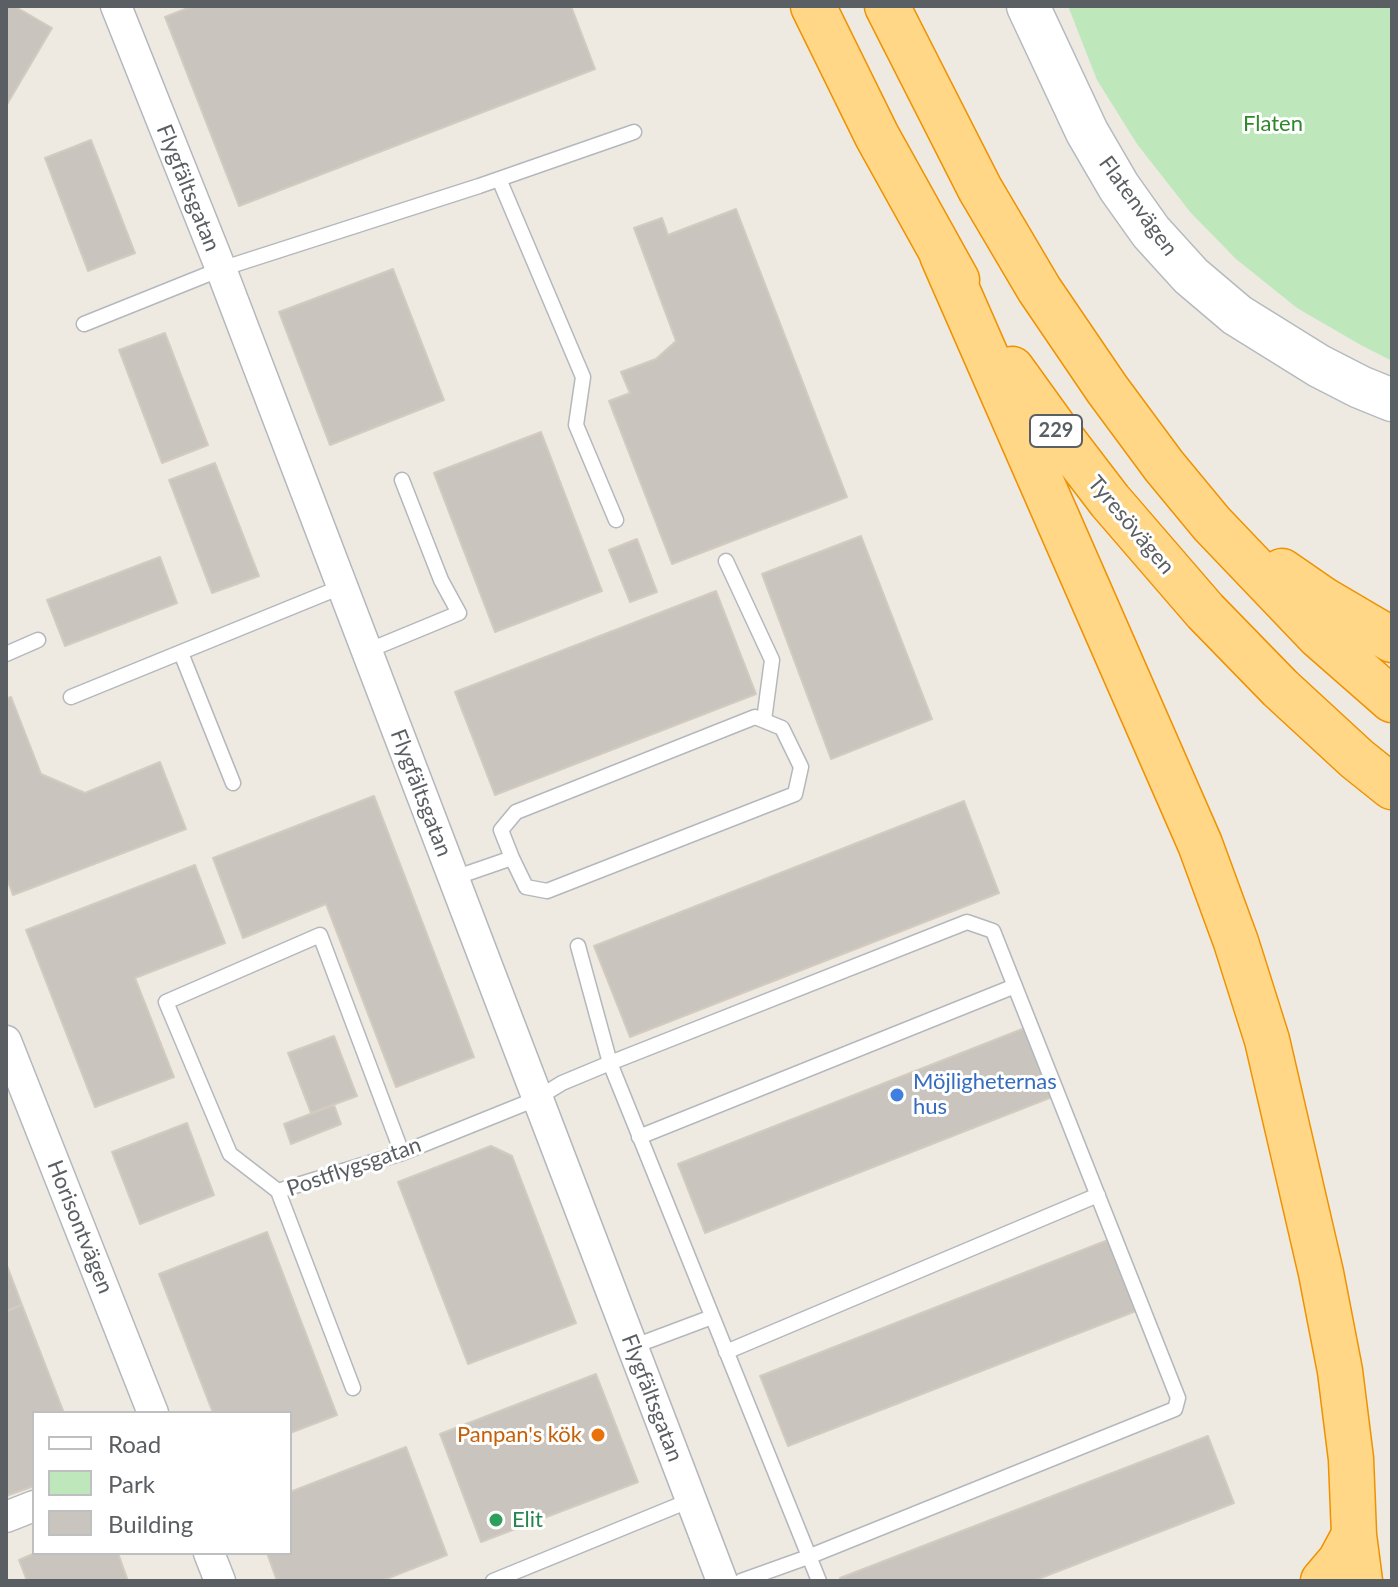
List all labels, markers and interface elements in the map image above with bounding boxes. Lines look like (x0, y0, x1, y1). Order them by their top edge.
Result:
park label: Flaten (1243, 111, 1303, 137)
street label: Flygfältsgatan (151, 121, 225, 255)
street label: Flatenvägen (1093, 151, 1183, 261)
road number: 229 (1030, 415, 1082, 447)
street label: Tyresövägen (1082, 470, 1180, 580)
street label: Flygfältsgatan (385, 726, 457, 860)
place label: Möjligheternas hus (913, 1069, 1057, 1120)
marker: Möjligheternas hus (888, 1086, 906, 1104)
street label: Postflygsgatan (283, 1132, 425, 1202)
street label: Horisontvägen (41, 1156, 119, 1298)
street label: Flygfältsgatan (616, 1331, 688, 1465)
legend (32, 1411, 292, 1555)
place label: Panpan's kök (457, 1422, 582, 1448)
marker: Panpan's kök (589, 1426, 607, 1444)
text: Road (108, 1429, 161, 1458)
text: Park (108, 1469, 155, 1498)
place label: Elit (512, 1507, 543, 1533)
text: Building (108, 1509, 193, 1538)
marker: Elit (487, 1511, 505, 1529)

